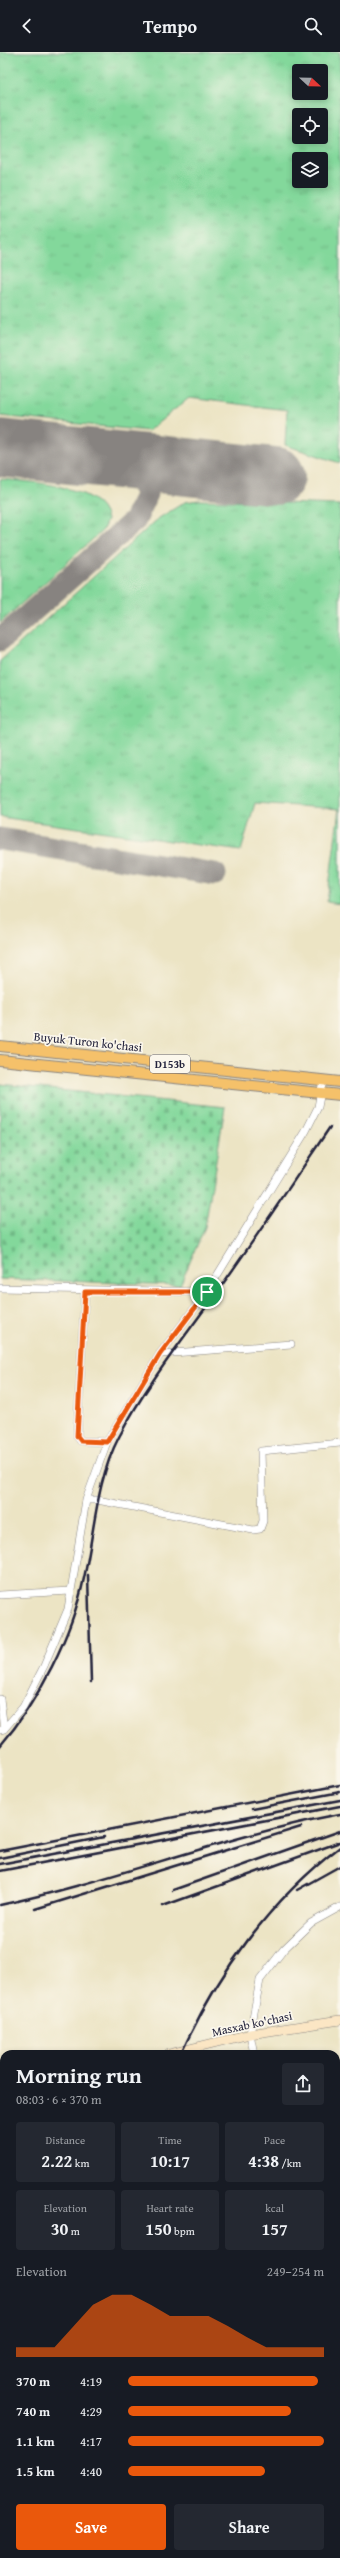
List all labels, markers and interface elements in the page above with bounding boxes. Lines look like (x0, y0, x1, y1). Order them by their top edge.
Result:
text: Tempo (143, 13, 197, 40)
icon: back (16, 15, 38, 37)
icon: search (302, 15, 324, 37)
north arrow (292, 64, 328, 100)
map controls (292, 64, 328, 188)
button: locate (292, 108, 328, 144)
button: layers (292, 152, 328, 188)
street label: Buyuk Turon ko'chasi (33, 1027, 144, 1056)
road number: D153b (150, 1055, 190, 1073)
pin (190, 1275, 224, 1309)
icon: arrive (196, 1281, 218, 1303)
street label: Masxab ko'chasi (210, 2007, 294, 2040)
text: Morning run (16, 2059, 142, 2091)
button: share (282, 2063, 324, 2105)
text: 08:03 · 6 × 370 m (16, 2090, 102, 2109)
text: Distance (46, 2132, 85, 2148)
text: Time (158, 2132, 182, 2148)
text: Pace (264, 2132, 285, 2148)
text: 2.22 (41, 2148, 72, 2173)
text: 10:17 (150, 2148, 190, 2173)
text: 4:38 (248, 2148, 279, 2173)
text: km (72, 2155, 89, 2171)
text: /km (279, 2155, 301, 2171)
text: Elevation (44, 2200, 87, 2216)
text: Heart rate (146, 2200, 194, 2216)
text: kcal (265, 2200, 284, 2216)
text: 30 (51, 2216, 68, 2241)
text: 150 (145, 2216, 172, 2241)
text: 157 (261, 2216, 288, 2241)
text: m (68, 2223, 80, 2239)
text: bpm (172, 2223, 195, 2239)
text: Elevation (16, 2262, 67, 2281)
text: 249–254 m (267, 2262, 324, 2281)
text: 370 m (16, 2372, 50, 2391)
text: 4:19 (80, 2372, 102, 2391)
text: 740 m (16, 2402, 50, 2421)
text: 4:29 (80, 2402, 102, 2421)
text: 1.1 km (16, 2432, 55, 2451)
text: 4:17 (80, 2432, 102, 2451)
text: 1.5 km (16, 2462, 55, 2481)
text: 4:40 (80, 2462, 102, 2481)
button: Save (16, 2504, 166, 2550)
button: Share (174, 2504, 324, 2550)

